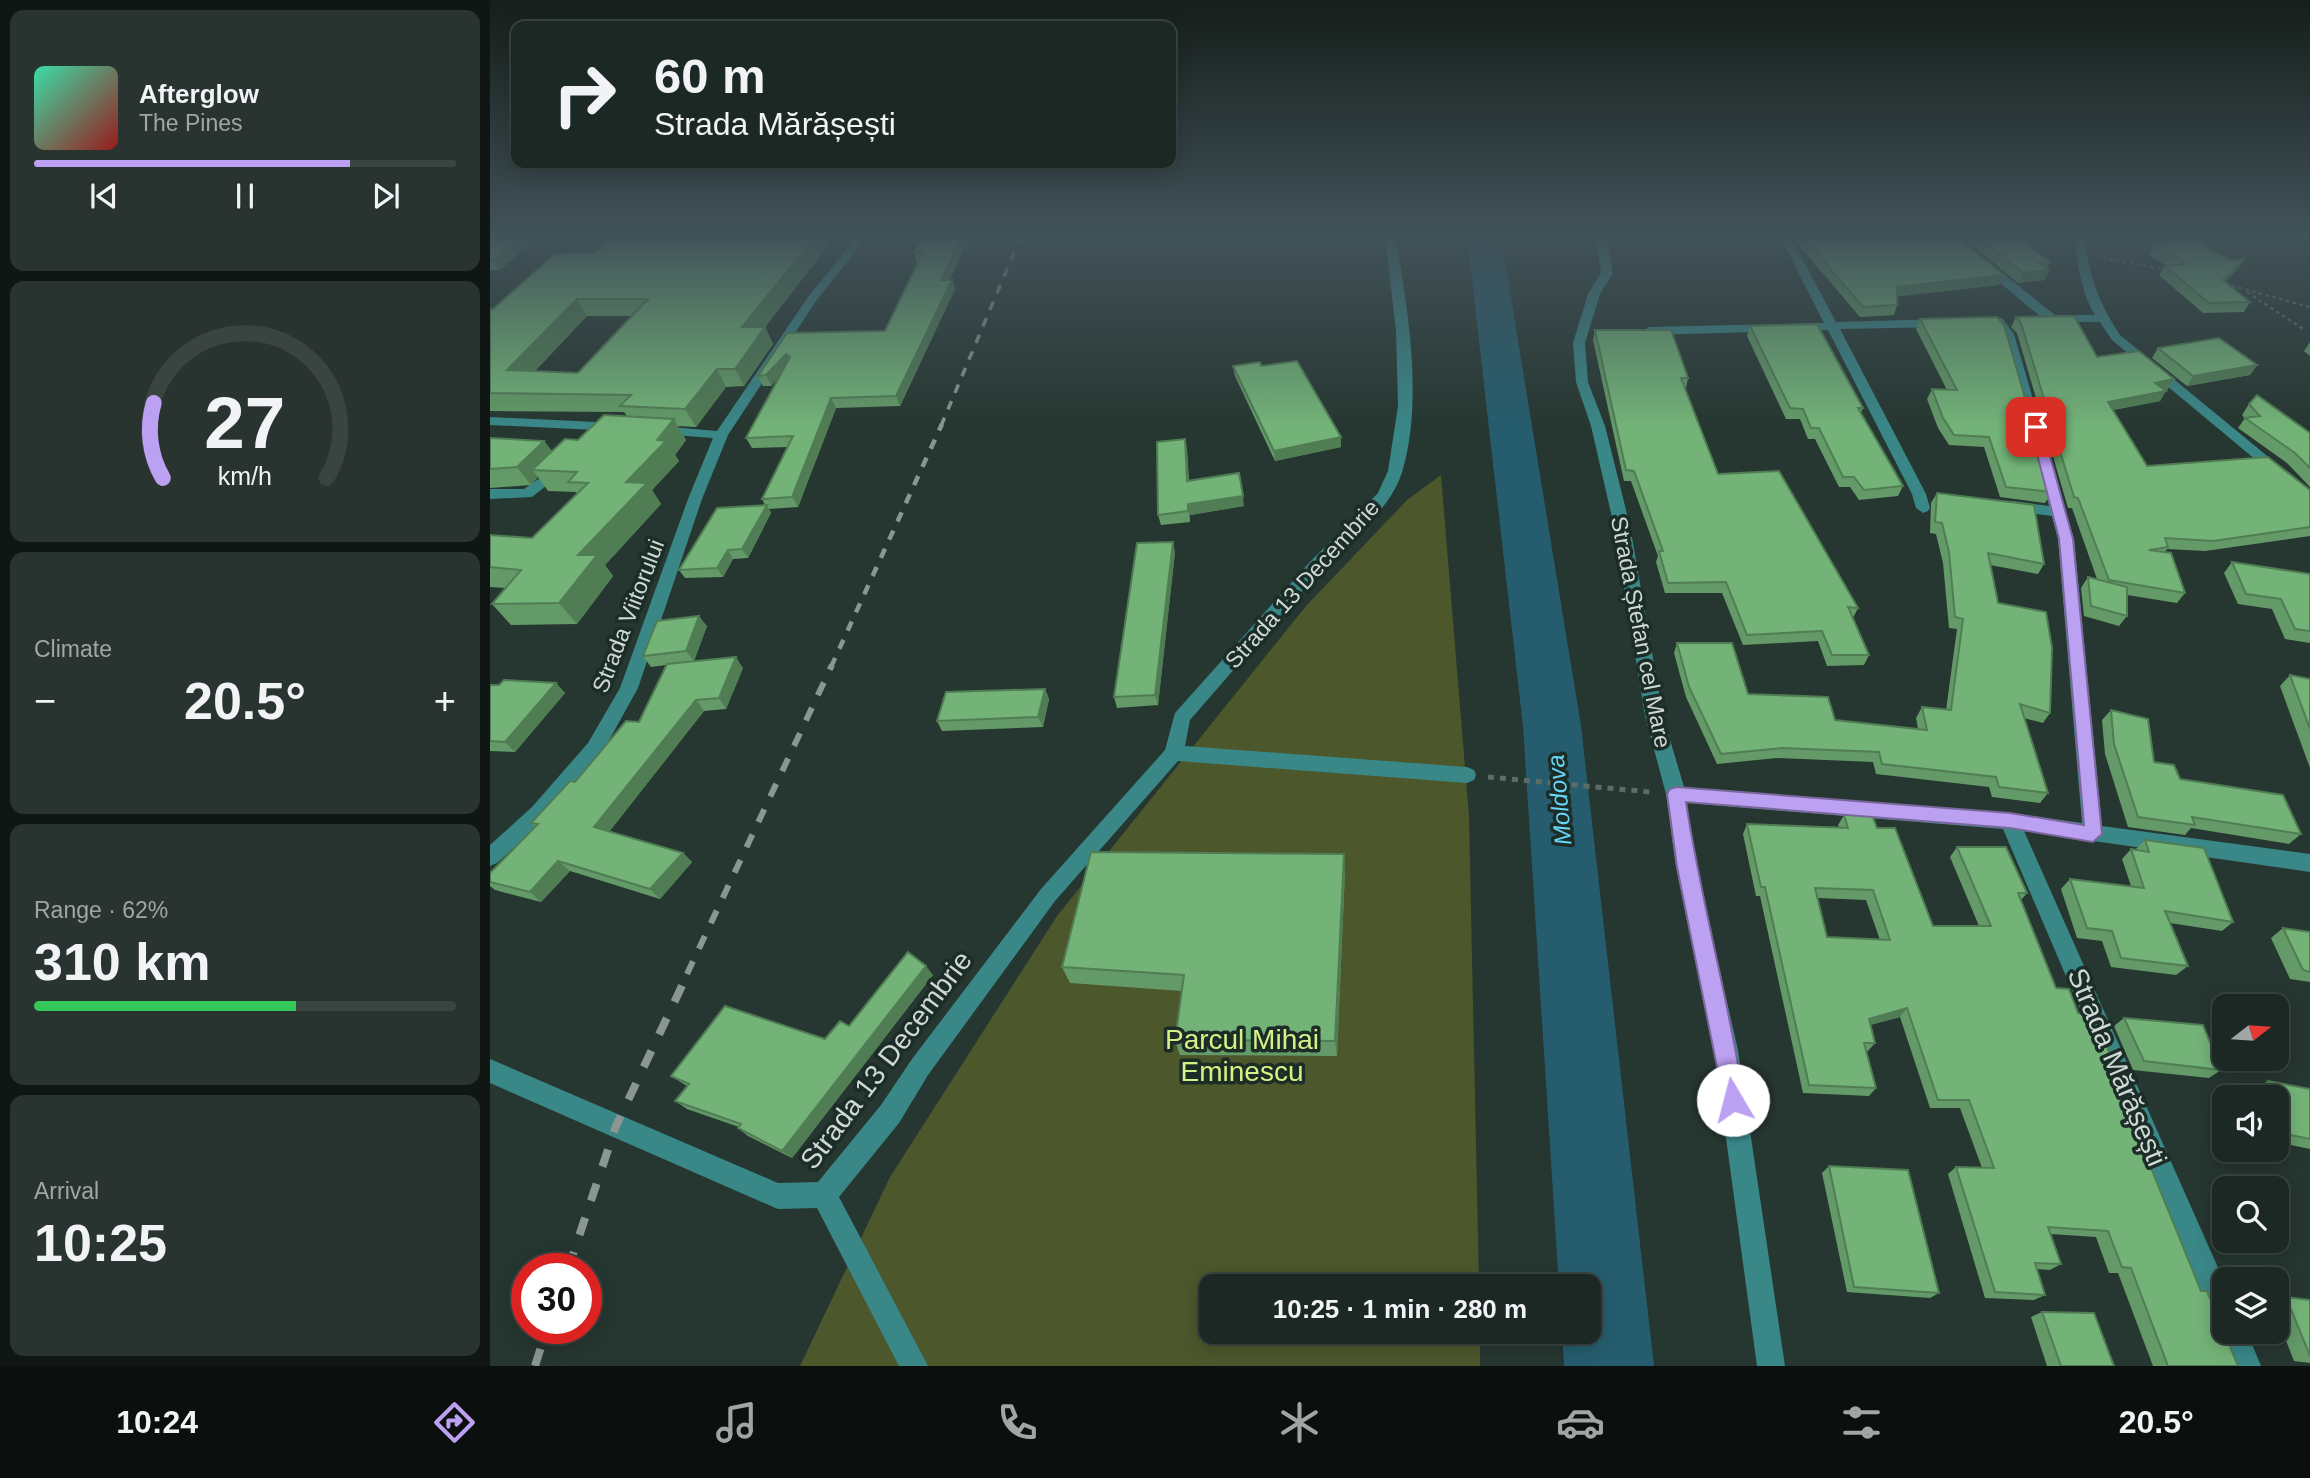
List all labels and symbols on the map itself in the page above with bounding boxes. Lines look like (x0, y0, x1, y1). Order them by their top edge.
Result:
pin (2006, 397, 2066, 457)
street label: Strada 13 Decembrie (1220, 495, 1384, 673)
street label: Strada Ștefan cel Mare (1606, 514, 1676, 750)
street label: Strada Viitorului (587, 536, 669, 696)
water label: Moldova (1542, 754, 1576, 846)
street label: Strada 13 Decembrie (794, 945, 978, 1175)
street label: Strada Mărășești (2061, 964, 2173, 1170)
north arrow (2212, 994, 2289, 1071)
park label: Parcul Mihai Eminescu (1165, 1024, 1319, 1087)
position arrow (1696, 1063, 1770, 1137)
speed limit sign: 30 (511, 1253, 602, 1344)

